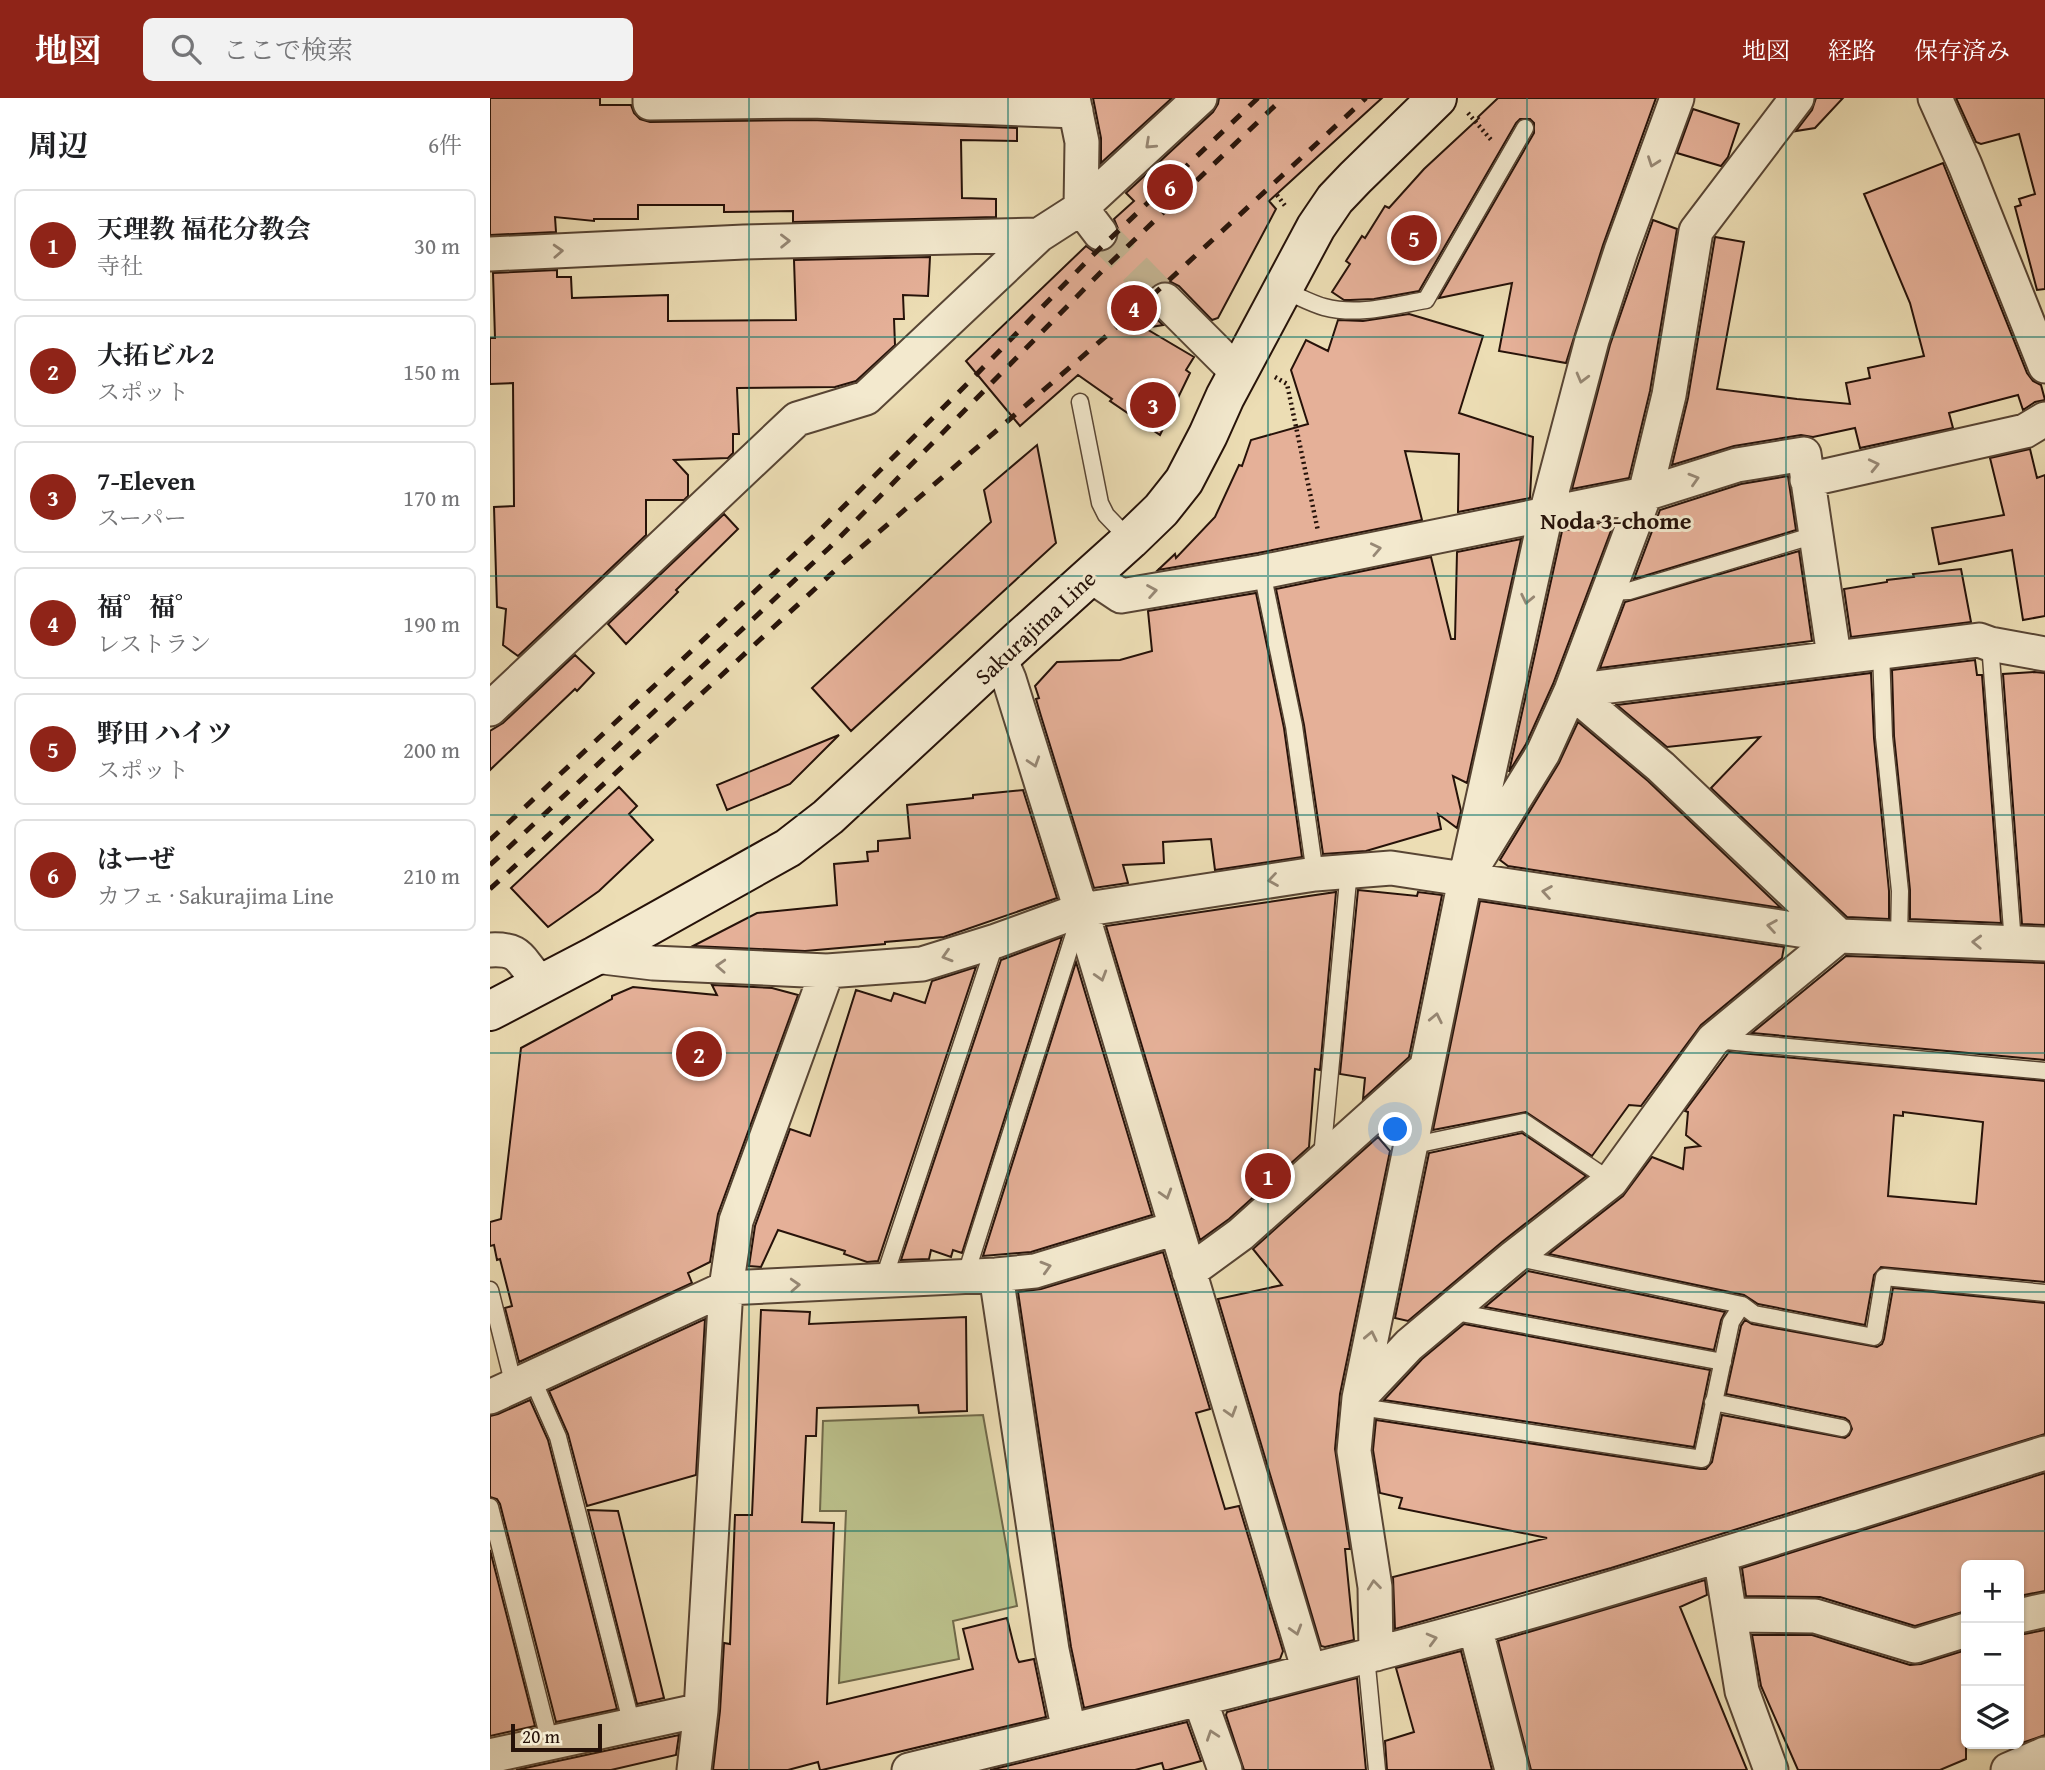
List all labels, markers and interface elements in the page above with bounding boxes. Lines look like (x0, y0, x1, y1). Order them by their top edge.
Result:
search box (143, 18, 633, 81)
text: 地図 (35, 26, 101, 74)
icon: search (167, 30, 205, 68)
text: ここで検索 (223, 30, 353, 69)
text: 地図 (1742, 33, 1790, 68)
text: 経路 (1828, 33, 1876, 68)
text: 保存済み (1914, 33, 2010, 68)
text: 周辺 (28, 123, 88, 167)
text: 6件 (428, 128, 462, 161)
one-way arrow (1145, 136, 1158, 149)
one-way arrow (1648, 156, 1662, 168)
pin: 6 (1147, 161, 1193, 213)
text: 天理教 福花分教会 (97, 209, 311, 248)
pin: 5 (1391, 212, 1437, 264)
text: 1 (47, 229, 59, 262)
text: 30 m (414, 229, 460, 262)
one-way arrow (780, 234, 791, 249)
one-way arrow (553, 243, 564, 258)
text: 寺社 (97, 249, 143, 282)
pin: 4 (1111, 282, 1157, 334)
text: 大拓ビル2 (97, 335, 214, 374)
text: 2 (47, 355, 59, 388)
text: 150 m (403, 355, 460, 388)
one-way arrow (1576, 372, 1590, 384)
text: スポット (97, 375, 189, 408)
pin: 3 (1130, 379, 1176, 431)
one-way arrow (1868, 458, 1880, 473)
text: 7-Eleven (97, 461, 195, 500)
one-way arrow (1687, 472, 1699, 487)
text: 3 (47, 481, 59, 514)
text: 170 m (403, 481, 460, 514)
text: スーパー (97, 501, 187, 534)
district label: Noda 3-chome (1540, 503, 1692, 538)
one-way arrow (1370, 542, 1382, 557)
street label: Sakurajima Line (967, 562, 1103, 692)
one-way arrow (1147, 584, 1158, 599)
text: 福゜福゜ (97, 587, 201, 626)
one-way arrow (1521, 593, 1535, 605)
text: 4 (47, 607, 59, 640)
text: 190 m (403, 607, 460, 640)
text: レストラン (97, 627, 211, 660)
text: 野田 ハイツ (97, 713, 233, 752)
text: 5 (47, 733, 59, 766)
text: 200 m (403, 733, 460, 766)
text: スポット (97, 753, 189, 786)
one-way arrow (1026, 755, 1040, 767)
text: はーぜ (97, 839, 175, 878)
text: 6 (47, 859, 59, 892)
text: 210 m (403, 859, 460, 892)
one-way arrow (1267, 872, 1279, 887)
text: カフェ · Sakurajima Line (97, 879, 334, 912)
one-way arrow (1541, 885, 1553, 900)
one-way arrow (1766, 919, 1778, 934)
one-way arrow (1971, 934, 1982, 949)
one-way arrow (942, 948, 954, 962)
one-way arrow (716, 959, 727, 974)
one-way arrow (1093, 969, 1107, 981)
one-way arrow (1428, 1012, 1443, 1024)
pin: 2 (676, 1028, 722, 1080)
your location (1378, 1112, 1412, 1146)
pin: 1 (1245, 1150, 1291, 1202)
one-way arrow (1158, 1187, 1173, 1199)
one-way arrow (1039, 1261, 1051, 1276)
one-way arrow (789, 1278, 800, 1293)
one-way arrow (1363, 1330, 1378, 1342)
one-way arrow (1223, 1405, 1238, 1417)
map controls (1961, 1560, 2024, 1749)
button: + (1961, 1560, 2024, 1623)
one-way arrow (1367, 1580, 1382, 1591)
one-way arrow (1288, 1623, 1303, 1635)
button: − (1961, 1623, 2024, 1686)
one-way arrow (1425, 1633, 1437, 1647)
button: layers (1961, 1686, 2024, 1749)
scale bar (511, 1721, 602, 1753)
text: 20 m (522, 1722, 560, 1750)
one-way arrow (1206, 1729, 1220, 1741)

